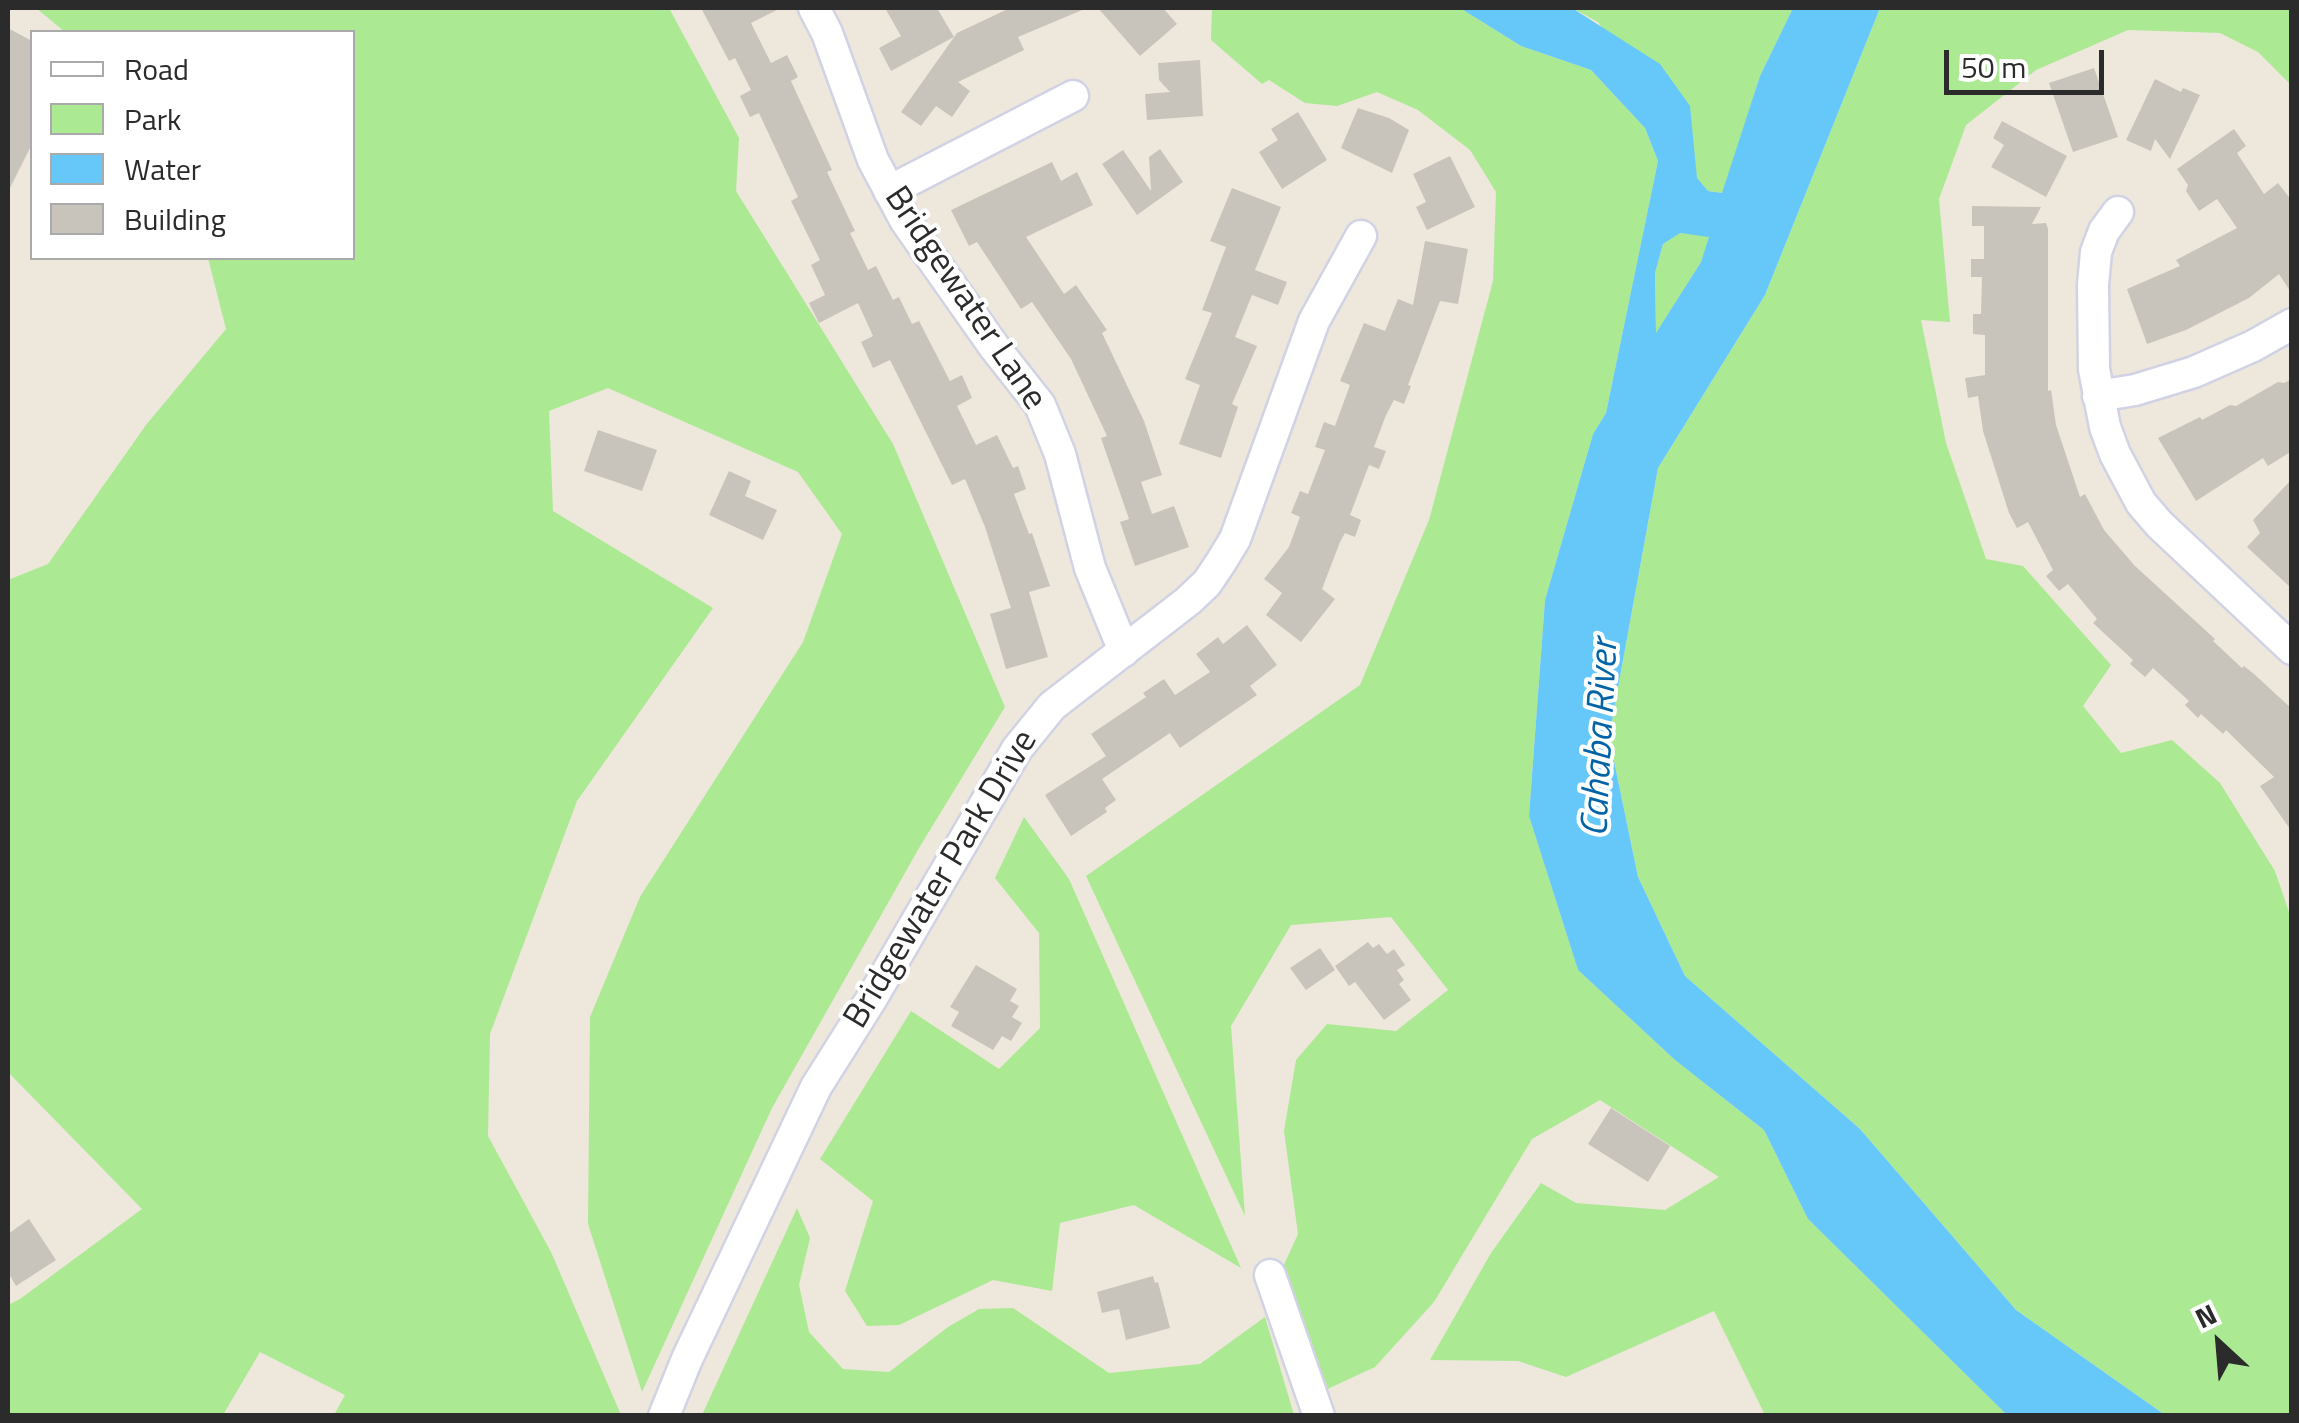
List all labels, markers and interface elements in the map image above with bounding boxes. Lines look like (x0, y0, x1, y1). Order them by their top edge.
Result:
legend (30, 30, 355, 260)
scale bar (1949, 30, 2109, 92)
text: 50 m (1961, 44, 2026, 90)
text: Road (124, 46, 189, 92)
text: Park (124, 96, 181, 142)
text: Water (124, 146, 201, 192)
street label: Bridgewater Lane (874, 180, 1054, 418)
text: Building (124, 196, 226, 242)
water label: Cahaba River (1574, 638, 1630, 838)
street label: Bridgewater Park Drive (836, 723, 1048, 1037)
text: N (2187, 1292, 2224, 1339)
north arrow (2169, 1293, 2269, 1393)

